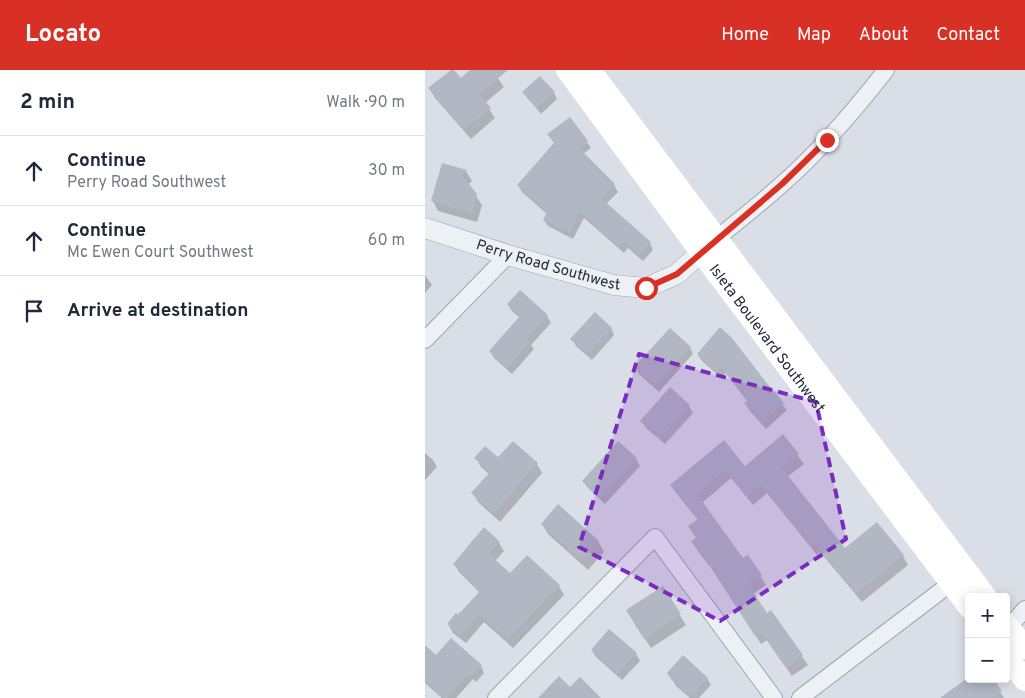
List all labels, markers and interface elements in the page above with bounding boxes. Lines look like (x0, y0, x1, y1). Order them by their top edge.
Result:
text: Locato (25, 20, 101, 50)
text: Home (721, 24, 769, 47)
text: Map (797, 24, 831, 47)
text: About (859, 24, 908, 47)
text: Contact (936, 24, 1000, 47)
text: 2 min (20, 89, 75, 116)
text: Walk · 90 m (326, 93, 405, 113)
route end (816, 129, 839, 152)
text: Continue (67, 149, 146, 173)
icon: ahead (20, 157, 48, 185)
text: 30 m (368, 161, 405, 181)
text: Perry Road Southwest (67, 173, 226, 193)
text: Continue (67, 219, 146, 243)
icon: ahead (20, 227, 48, 255)
text: 60 m (368, 231, 405, 251)
street label: Perry Road Southwest (474, 236, 621, 295)
text: Mc Ewen Court Southwest (67, 243, 254, 263)
street label: Isleta Boulevard Southwest (704, 261, 829, 417)
route start (635, 277, 658, 300)
icon: arrive (20, 297, 48, 325)
text: Arrive at destination (67, 299, 248, 323)
map controls (965, 593, 1010, 683)
button: + (965, 593, 1010, 638)
button: − (965, 638, 1010, 683)

